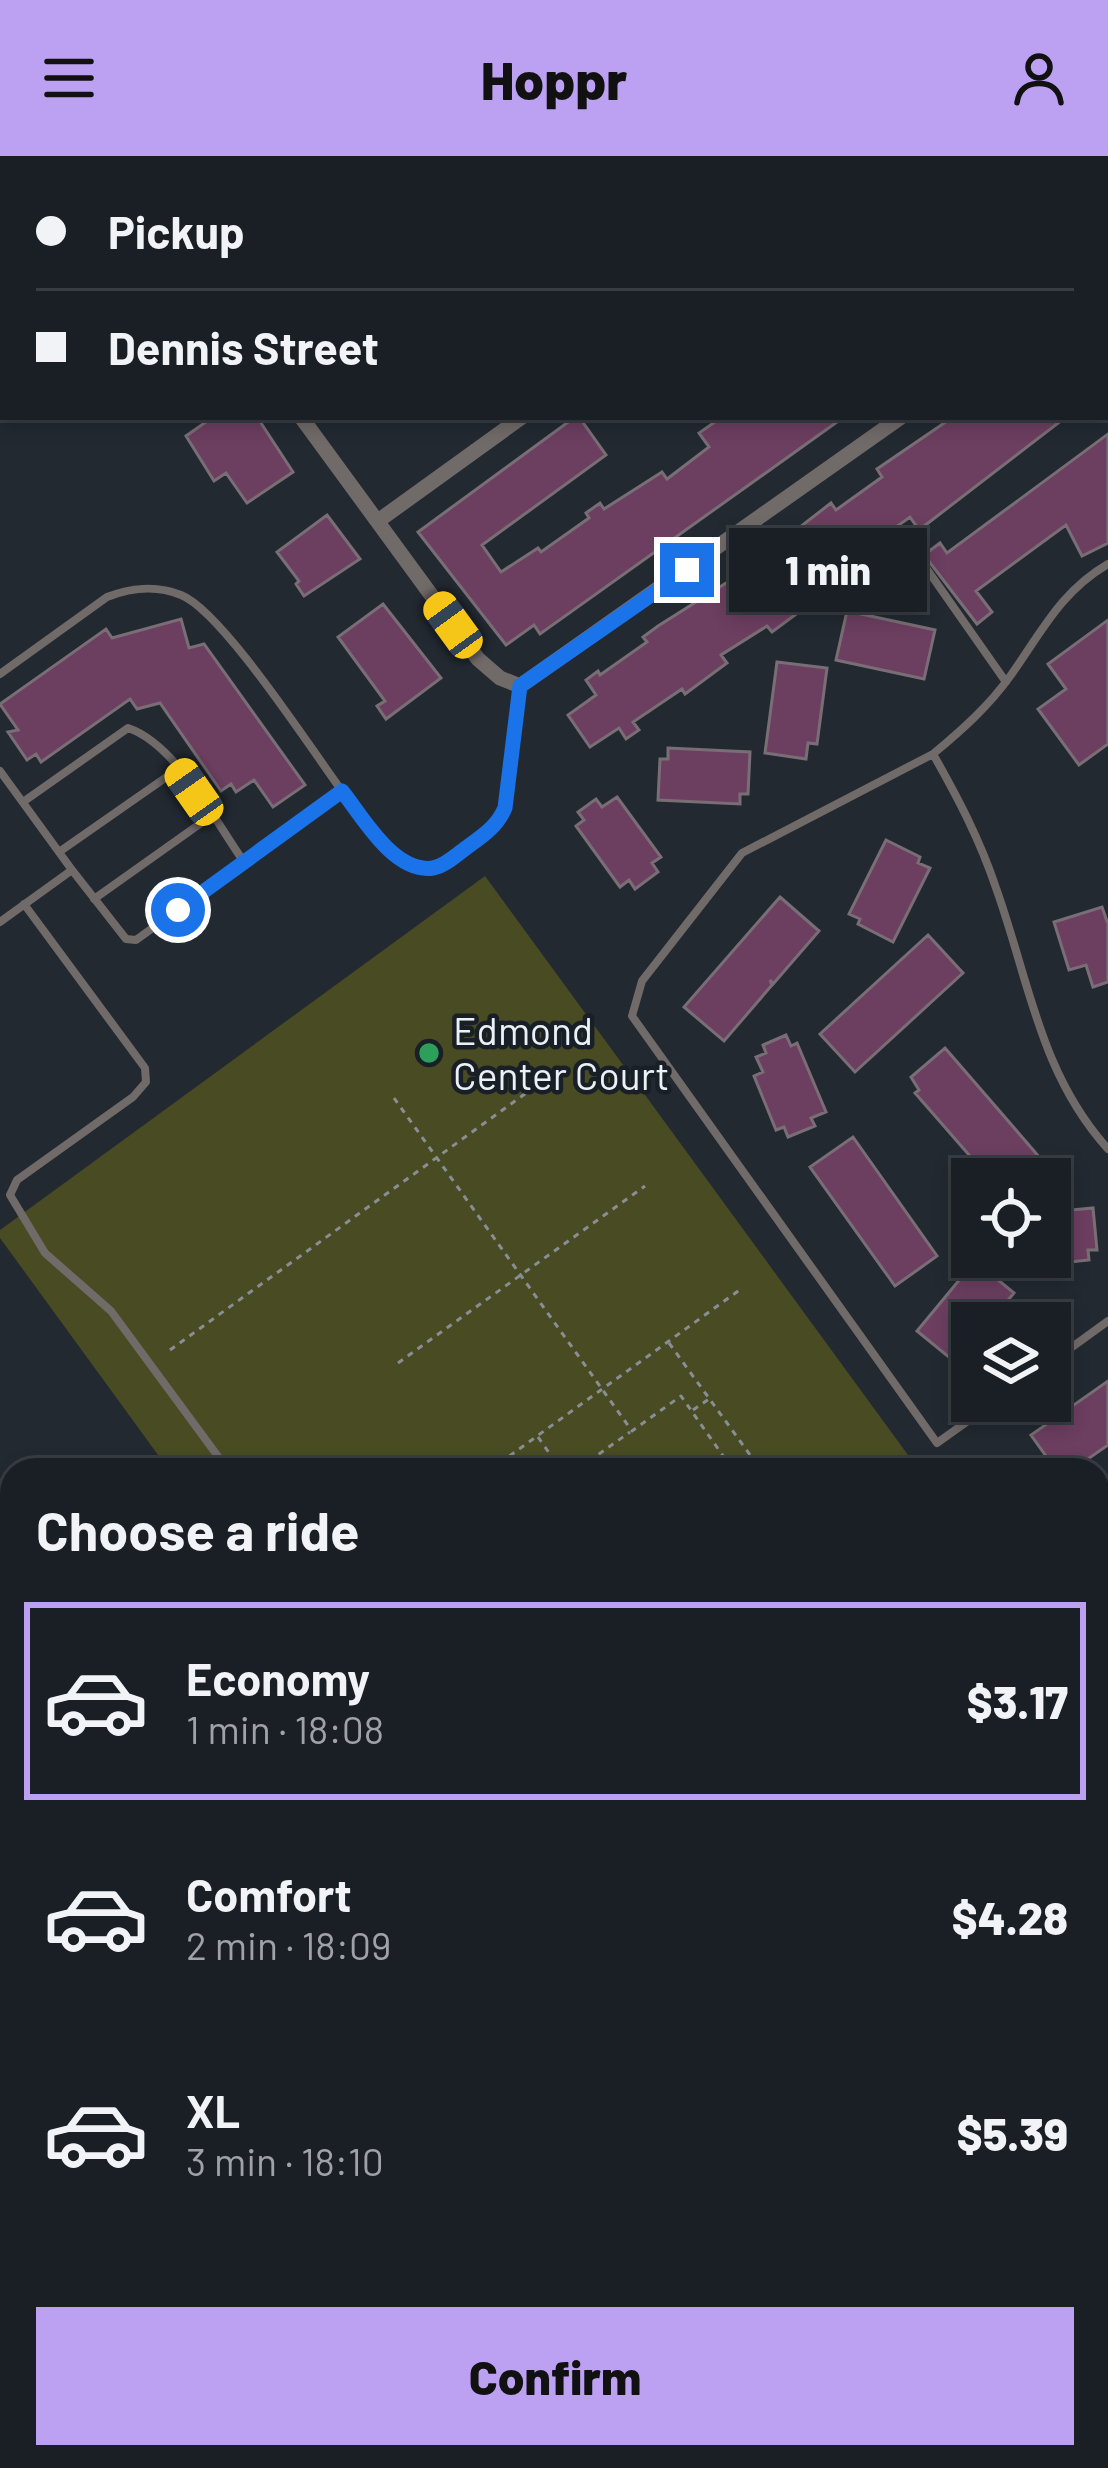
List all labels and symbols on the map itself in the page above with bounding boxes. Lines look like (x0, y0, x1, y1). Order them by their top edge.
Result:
callout: 1 min (729, 528, 927, 612)
route end (660, 543, 714, 597)
car (417, 585, 489, 665)
car (159, 752, 229, 832)
route start (151, 883, 205, 937)
place label: Edmond Center Court (453, 1006, 670, 1098)
marker: Edmond Center Court (416, 1040, 442, 1066)

